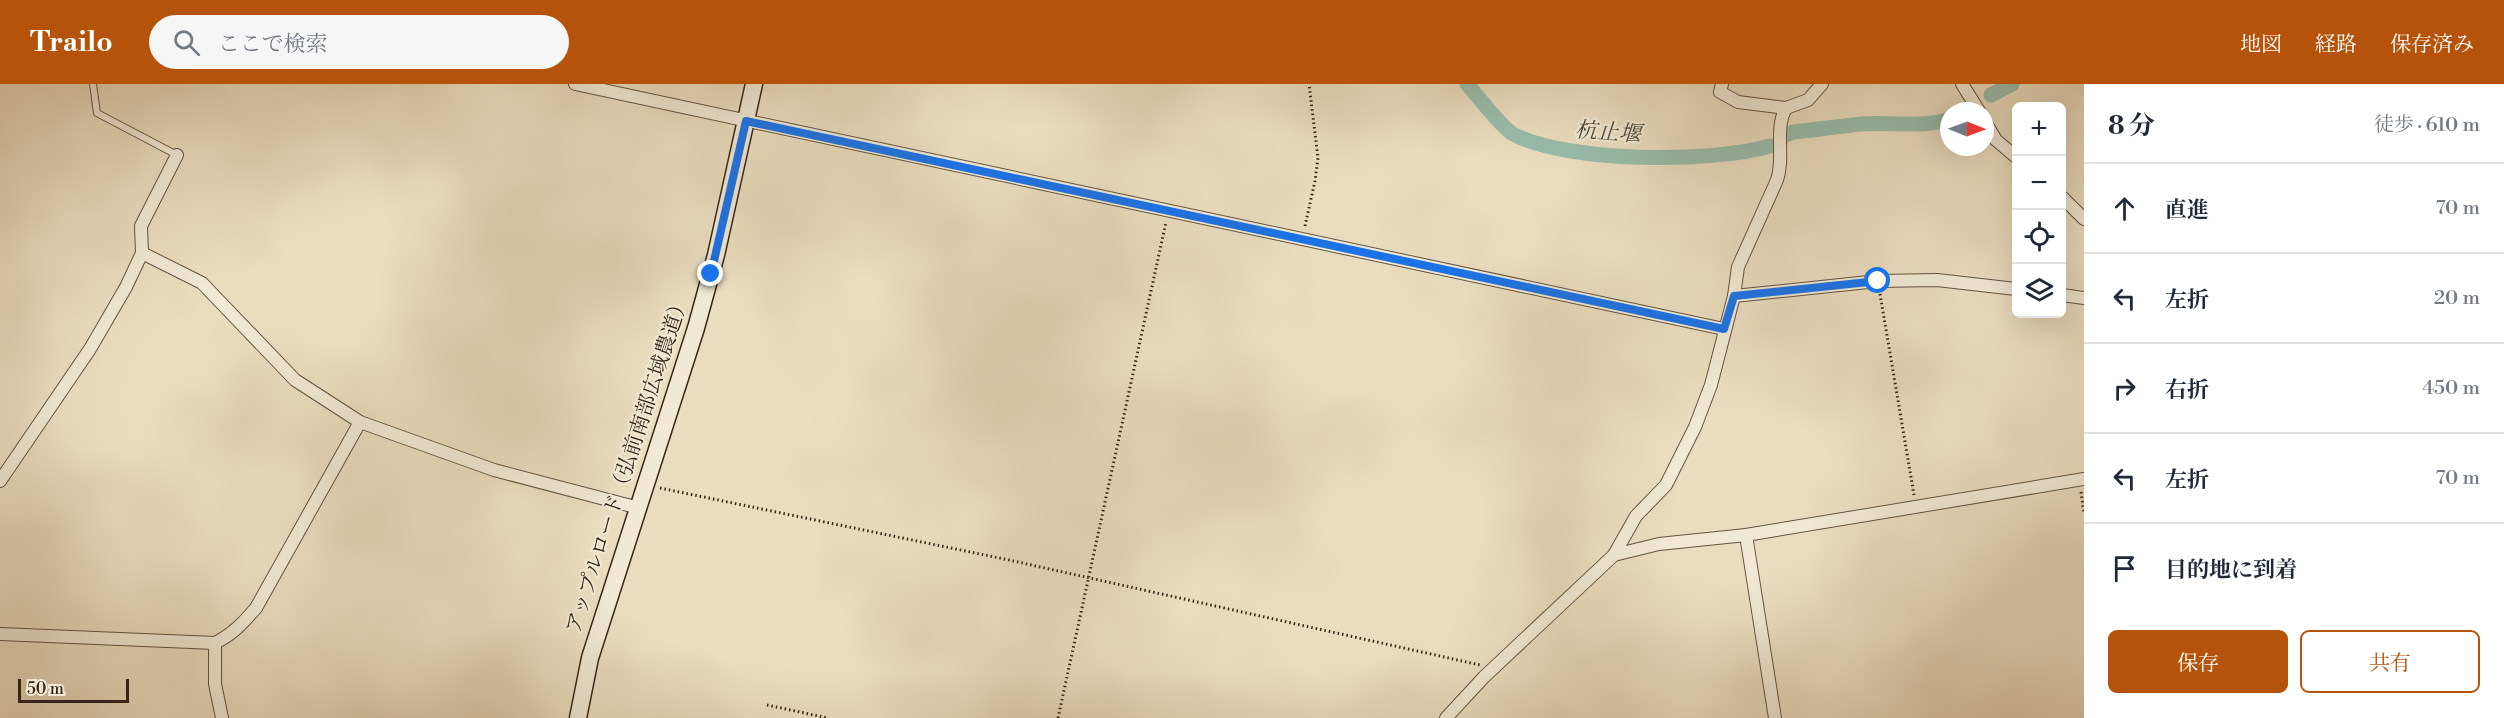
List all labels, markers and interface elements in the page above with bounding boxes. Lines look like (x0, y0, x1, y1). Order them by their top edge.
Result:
search box (149, 15, 569, 69)
text: Trailo (30, 25, 113, 60)
icon: search (170, 26, 203, 59)
text: ここで検索 (218, 31, 328, 58)
text: 地図 (2240, 32, 2282, 58)
text: 経路 (2315, 32, 2357, 58)
text: 保存済み (2390, 32, 2474, 58)
north arrow (1940, 102, 1994, 156)
map controls (2012, 102, 2066, 318)
button: + (2012, 102, 2066, 156)
text: 8 分 (2108, 110, 2155, 142)
text: 徒歩 · 610 m (2374, 113, 2480, 138)
water label: 杭止堰 (1574, 117, 1646, 149)
button: − (2012, 156, 2066, 210)
icon: ahead (2108, 192, 2141, 225)
text: 70 m (2436, 196, 2480, 221)
text: 直進 (2165, 197, 2209, 224)
button: locate (2012, 210, 2066, 264)
route end (697, 260, 723, 286)
button: layers (2012, 264, 2066, 318)
route start (1864, 267, 1890, 293)
icon: left (2108, 282, 2141, 315)
text: 20 m (2434, 286, 2480, 311)
text: 左折 (2165, 287, 2209, 314)
street label: アップルロード（弘前南部広域農道） (561, 292, 695, 637)
icon: right (2108, 372, 2141, 405)
text: 450 m (2422, 376, 2480, 401)
text: 右折 (2165, 377, 2209, 404)
icon: left (2108, 462, 2141, 495)
text: 70 m (2436, 466, 2480, 491)
text: 左折 (2165, 467, 2209, 494)
icon: arrive (2108, 552, 2141, 585)
text: 目的地に到着 (2165, 557, 2297, 584)
button: 保存 (2108, 630, 2288, 693)
button: 共有 (2300, 630, 2480, 693)
scale bar (18, 676, 129, 704)
text: 50 m (27, 679, 64, 699)

